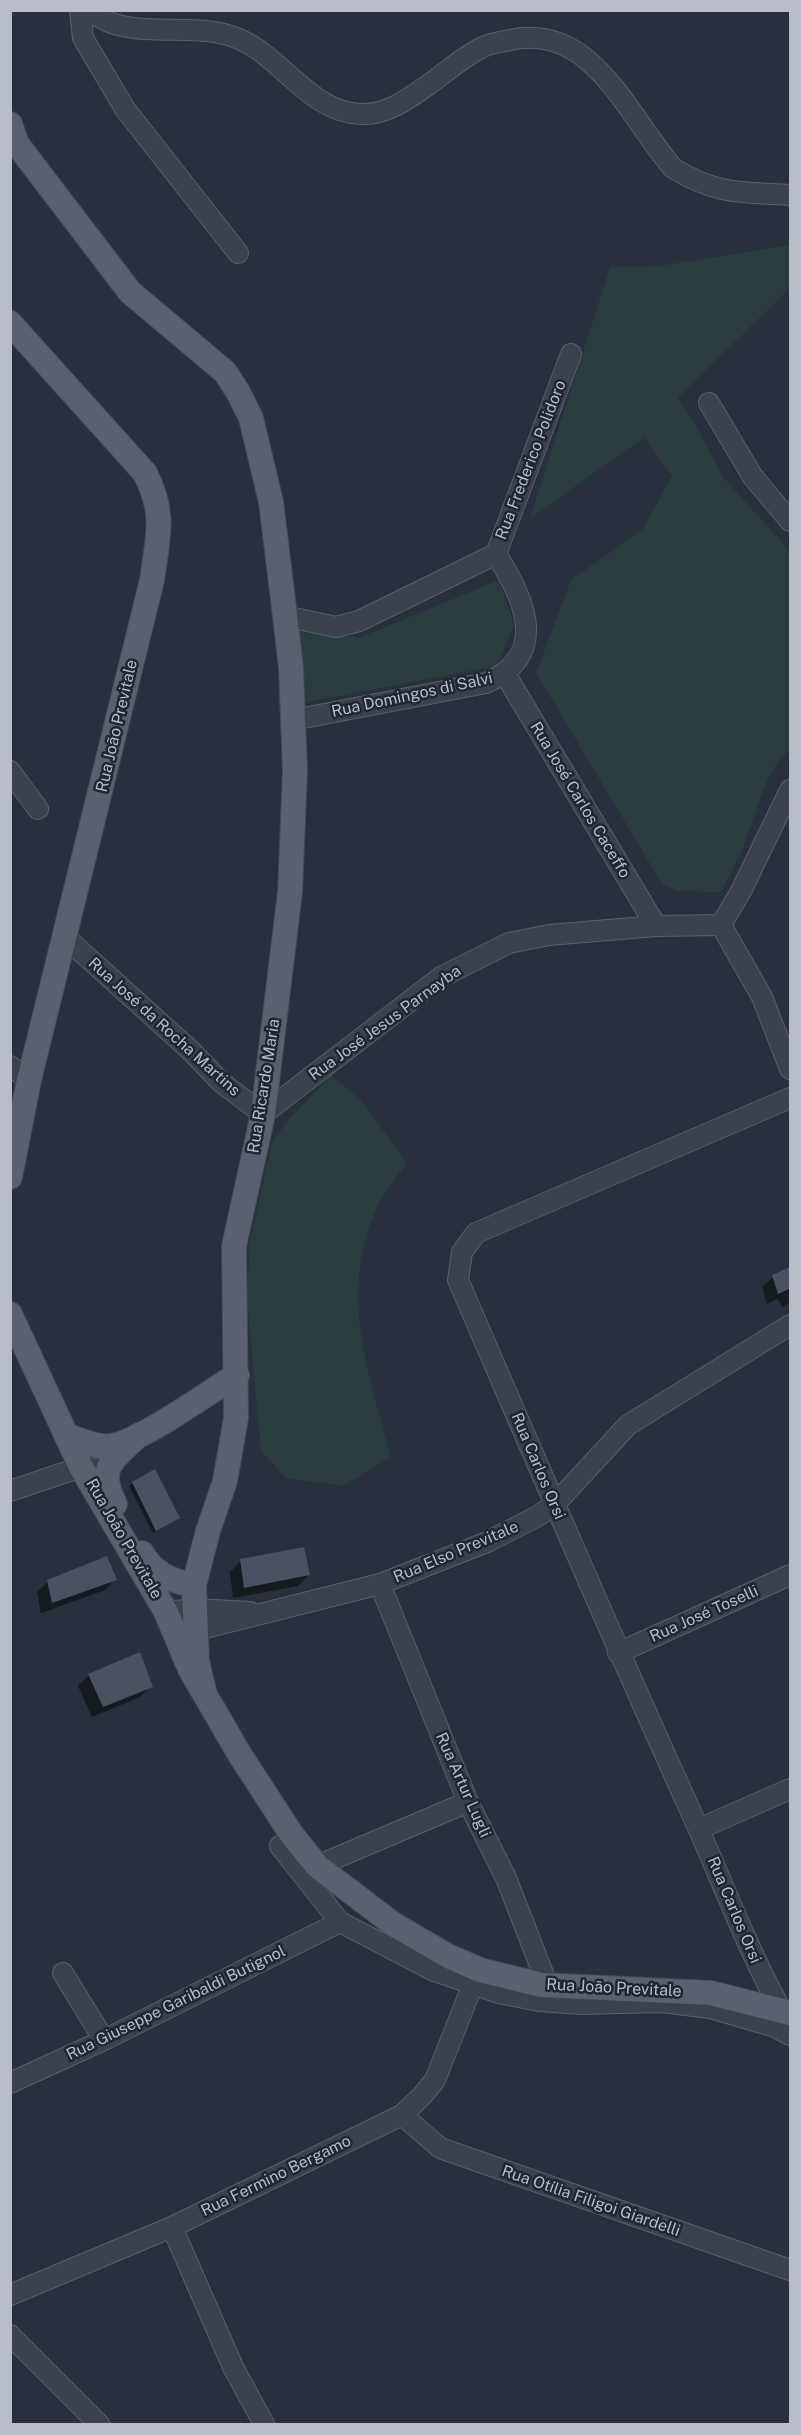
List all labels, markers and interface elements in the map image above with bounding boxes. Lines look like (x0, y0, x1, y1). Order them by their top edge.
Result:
street label: Rua Frederico Polidoro (492, 377, 570, 543)
street label: Rua João Previtale (92, 658, 142, 794)
street label: Rua Domingos di Salvi (330, 669, 494, 721)
street label: Rua José Carlos Caceffo (526, 718, 634, 882)
street label: Rua José da Rocha Martins (84, 954, 244, 1100)
street label: Rua José Jesus Parnayba (305, 961, 465, 1085)
street label: Rua Ricardo Maria (244, 1018, 284, 1154)
street label: Rua Carlos Orsi (507, 1410, 569, 1522)
street label: Rua João Previtale (82, 1476, 166, 1602)
street label: Rua Elso Previtale (391, 1517, 521, 1587)
street label: Rua José Toselli (647, 1581, 761, 1647)
street label: Rua Artur Lugli (431, 1729, 495, 1841)
street label: Rua Carlos Orsi (703, 1854, 765, 1966)
street label: Rua Giuseppe Garibaldi Butignol (63, 1941, 289, 2065)
street label: Rua João Previtale (546, 1975, 682, 2001)
street label: Rua Fermino Bergamo (198, 2131, 354, 2221)
street label: Rua Otília Filigoi Giardelli (499, 2161, 683, 2241)

